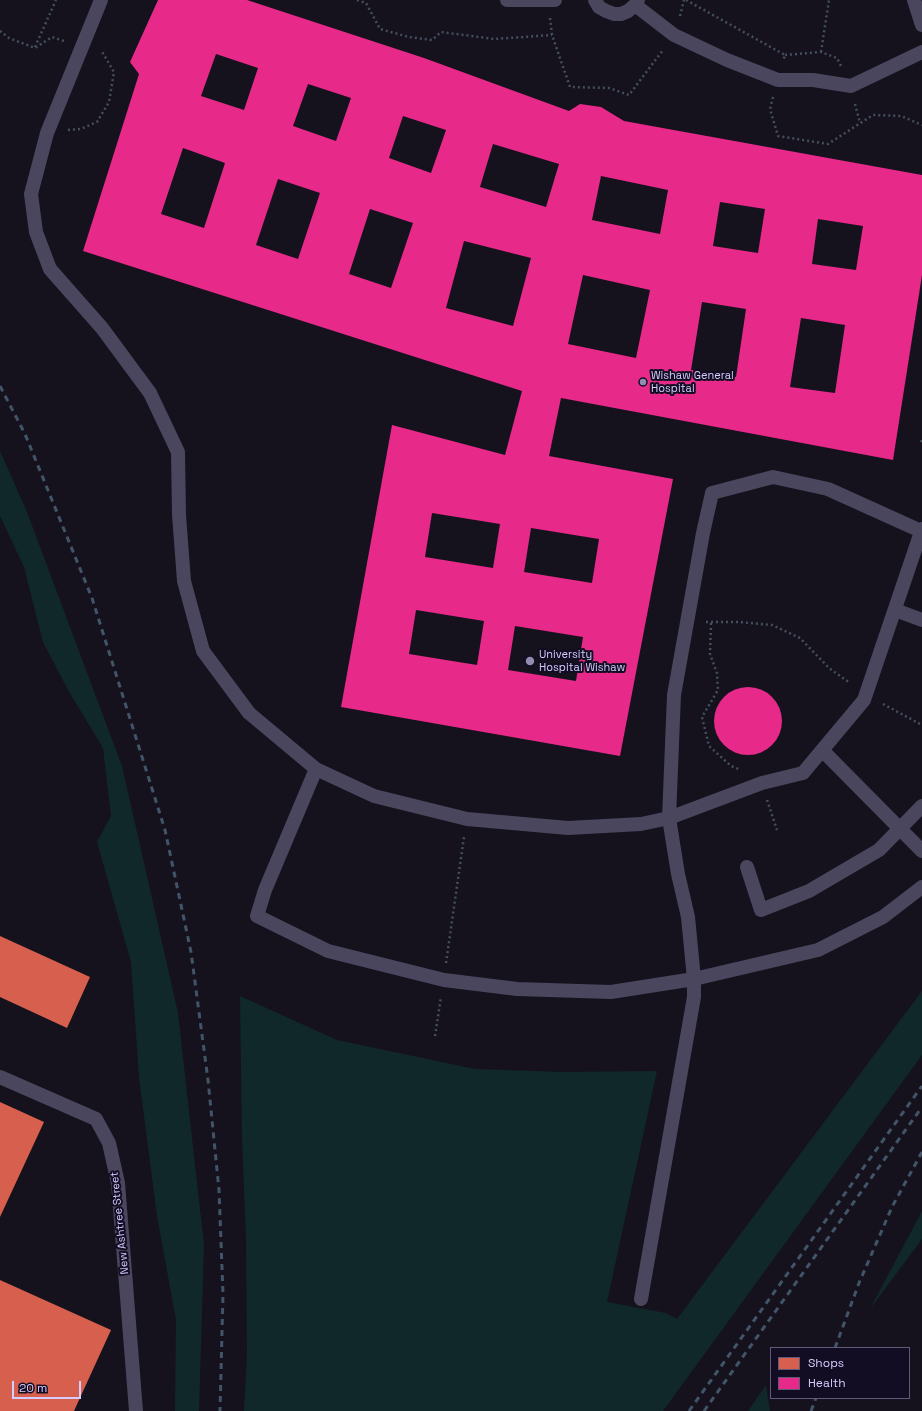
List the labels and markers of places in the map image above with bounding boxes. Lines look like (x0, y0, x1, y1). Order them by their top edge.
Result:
place label: Wishaw General Hospital (651, 369, 734, 395)
marker: Wishaw General Hospital (638, 377, 648, 387)
place label: University Hospital Wishaw (539, 648, 625, 674)
marker: University Hospital Wishaw (524, 655, 536, 667)

